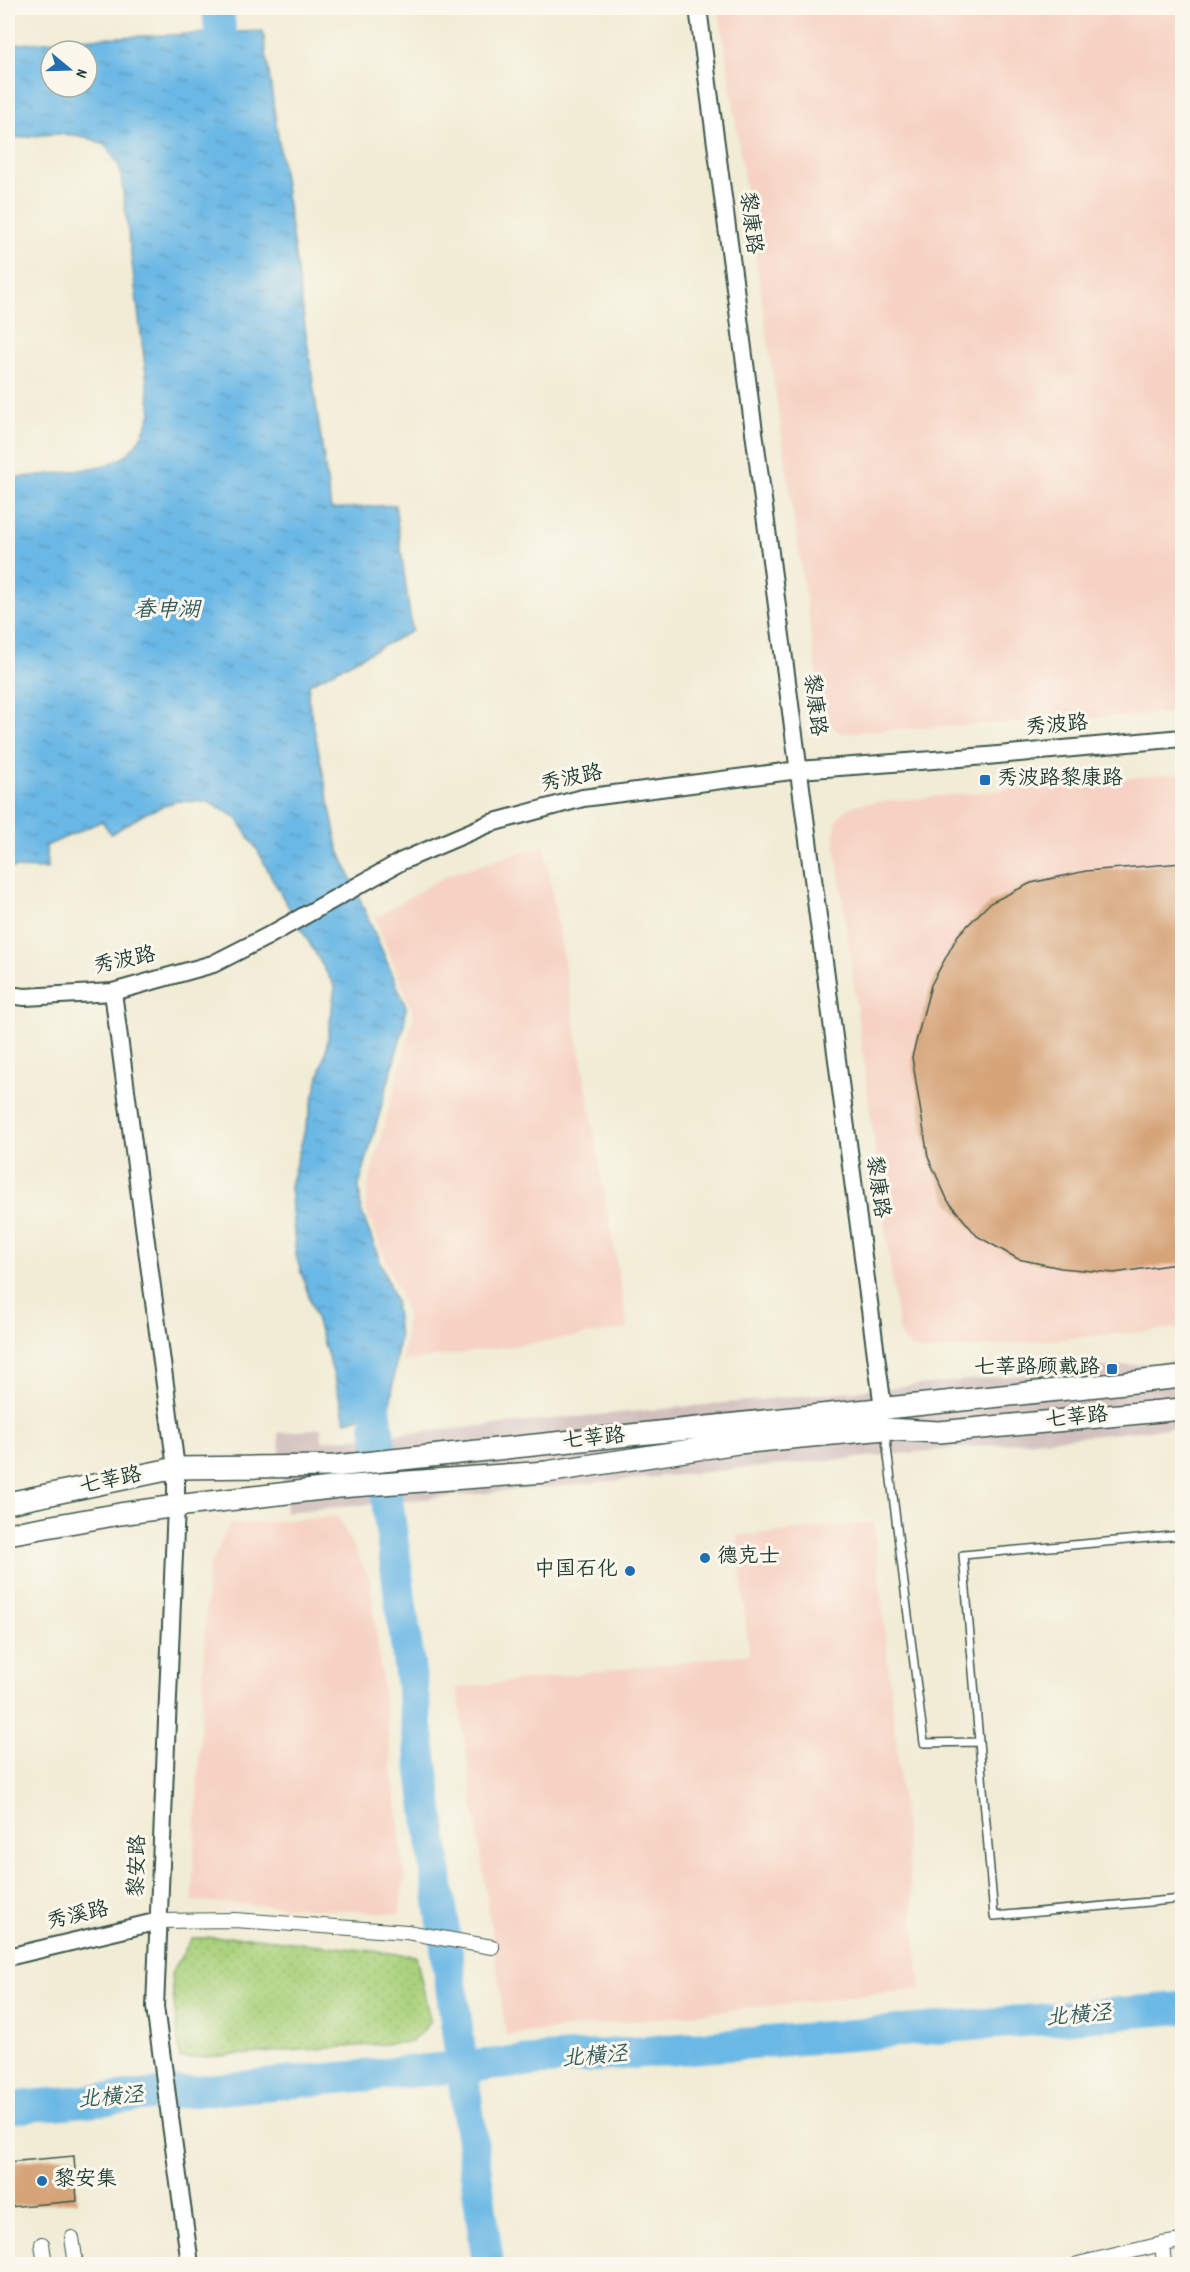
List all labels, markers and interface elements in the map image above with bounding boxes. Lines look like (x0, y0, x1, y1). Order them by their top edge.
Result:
north arrow (39, 39, 99, 99)
text: N (69, 66, 93, 81)
street label: 黎康路 (730, 190, 768, 256)
water label: 春申湖 (134, 596, 202, 627)
street label: 黎康路 (794, 672, 832, 738)
street label: 秀波路 (1024, 709, 1090, 745)
street label: 秀波路 (538, 759, 606, 801)
place label: 秀波路黎康路 (997, 765, 1123, 795)
marker: 秀波路黎康路 (978, 773, 992, 787)
street label: 秀波路 (91, 941, 159, 983)
street label: 黎康路 (857, 1154, 895, 1220)
place label: 七莘路顾戴路 (974, 1354, 1100, 1384)
marker: 七莘路顾戴路 (1105, 1362, 1119, 1376)
street label: 七莘路 (1044, 1401, 1110, 1437)
street label: 七莘路 (561, 1422, 627, 1458)
street label: 七莘路 (77, 1461, 145, 1503)
place label: 德克士 (717, 1543, 780, 1573)
marker: 德克士 (698, 1551, 712, 1565)
place label: 中国石化 (534, 1556, 618, 1586)
marker: 中国石化 (623, 1564, 637, 1578)
street label: 黎安路 (123, 1834, 155, 1898)
street label: 秀溪路 (44, 1895, 112, 1939)
water label: 北横泾 (1045, 1999, 1114, 2035)
water label: 北横泾 (561, 2040, 630, 2076)
water label: 北横泾 (77, 2081, 146, 2117)
place label: 黎安集 (54, 2166, 117, 2196)
marker: 黎安集 (35, 2174, 49, 2188)

